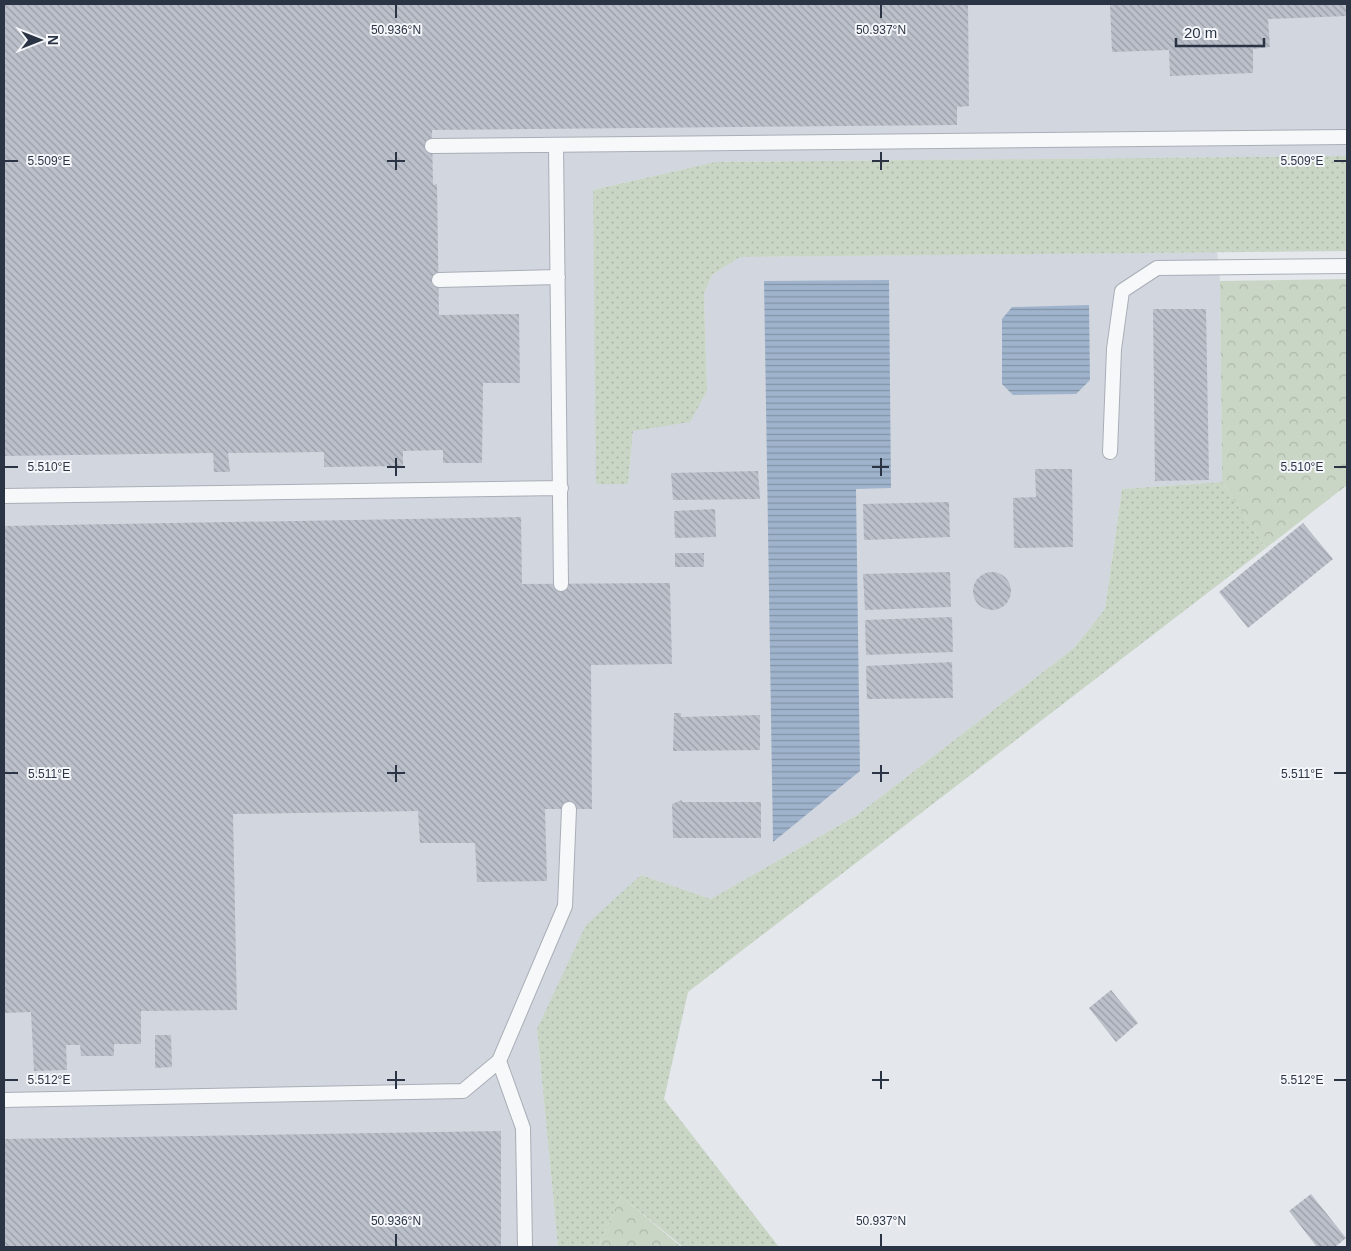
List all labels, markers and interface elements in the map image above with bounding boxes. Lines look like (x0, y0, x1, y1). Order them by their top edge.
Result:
north arrow (15, 15, 65, 65)
scale bar (1176, 15, 1264, 47)
text: 50.936°N (371, 23, 421, 37)
text: 50.937°N (856, 23, 906, 37)
text: 20 m (1184, 24, 1217, 41)
text: N (45, 35, 61, 45)
text: 5.509°E (28, 154, 70, 168)
text: 5.509°E (1281, 154, 1323, 168)
text: 5.510°E (28, 460, 70, 474)
text: 5.510°E (1281, 460, 1323, 474)
text: 5.511°E (28, 767, 70, 781)
text: 5.511°E (1281, 767, 1323, 781)
text: 5.512°E (28, 1073, 70, 1087)
text: 5.512°E (1281, 1073, 1323, 1087)
text: 50.936°N (371, 1214, 421, 1228)
text: 50.937°N (856, 1214, 906, 1228)

